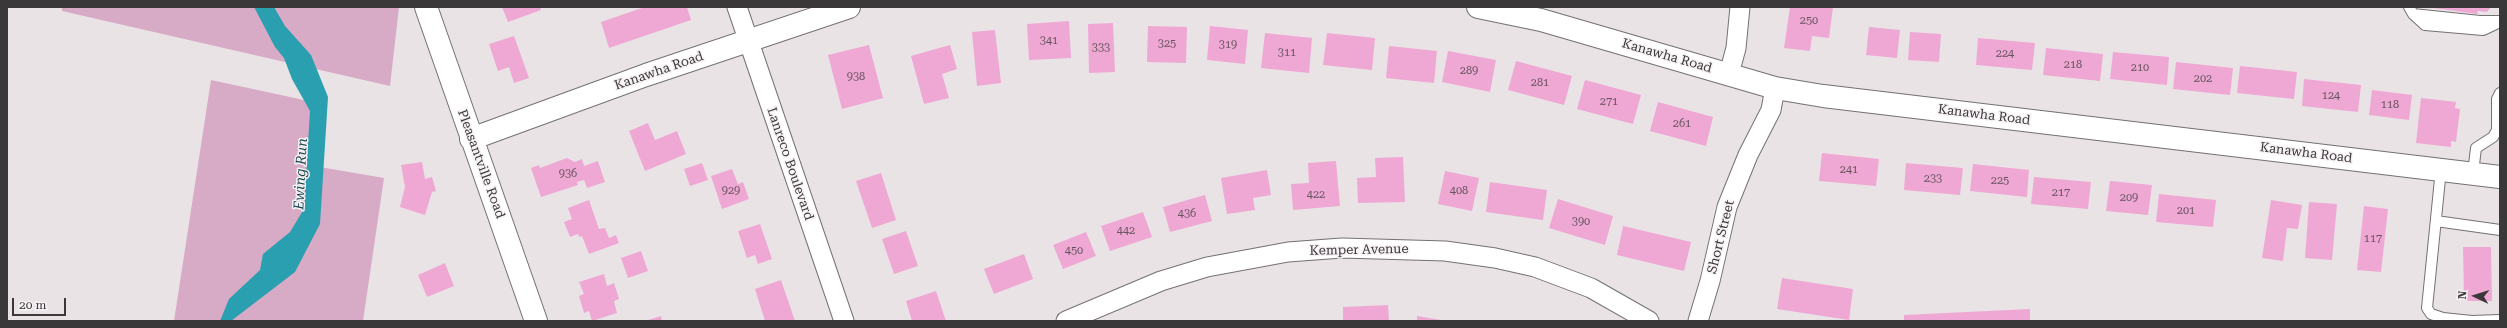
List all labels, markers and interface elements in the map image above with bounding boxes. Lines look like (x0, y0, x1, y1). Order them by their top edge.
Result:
house number: 250 (1800, 14, 1818, 28)
house number: 341 (1040, 34, 1058, 48)
street label: Kanawha Road (1620, 36, 1714, 76)
house number: 325 (1158, 37, 1176, 51)
house number: 319 (1219, 38, 1237, 52)
house number: 333 (1092, 41, 1110, 55)
house number: 311 (1278, 46, 1296, 60)
house number: 224 (1996, 47, 2014, 61)
street label: Kanawha Road (613, 49, 705, 93)
house number: 218 (2064, 58, 2082, 72)
house number: 210 (2131, 61, 2149, 75)
house number: 289 (1460, 64, 1478, 78)
house number: 938 (847, 70, 865, 84)
house number: 202 (2194, 72, 2212, 86)
house number: 281 (1531, 76, 1549, 90)
house number: 124 (2322, 89, 2340, 103)
house number: 271 (1600, 95, 1618, 109)
house number: 118 (2381, 98, 2399, 112)
street label: Kanawha Road (1937, 102, 2031, 128)
street label: Lanreco Boulevard (763, 106, 817, 222)
street label: Pleasantville Road (454, 107, 508, 221)
house number: 261 (1673, 117, 1691, 131)
water label: Ewing Run (291, 138, 311, 210)
street label: Kanawha Road (2259, 140, 2353, 166)
house number: 241 (1840, 163, 1858, 177)
house number: 936 (559, 167, 577, 181)
house number: 233 (1924, 172, 1942, 186)
house number: 225 (1991, 174, 2009, 188)
house number: 929 (722, 184, 740, 198)
house number: 408 (1450, 184, 1468, 198)
house number: 217 (2052, 186, 2070, 200)
house number: 422 (1307, 188, 1325, 202)
house number: 209 (2120, 191, 2138, 205)
street label: Short Street (1704, 199, 1738, 275)
house number: 201 (2177, 204, 2195, 218)
house number: 436 (1178, 207, 1196, 221)
house number: 390 (1572, 215, 1590, 229)
house number: 442 (1117, 224, 1135, 238)
house number: 117 (2364, 232, 2382, 246)
street label: Kemper Avenue (1309, 241, 1409, 259)
house number: 450 (1065, 244, 1083, 258)
north arrow (2455, 276, 2495, 316)
scale bar (14, 290, 68, 316)
text: N (2456, 290, 2469, 300)
text: 20 m (19, 298, 46, 312)

